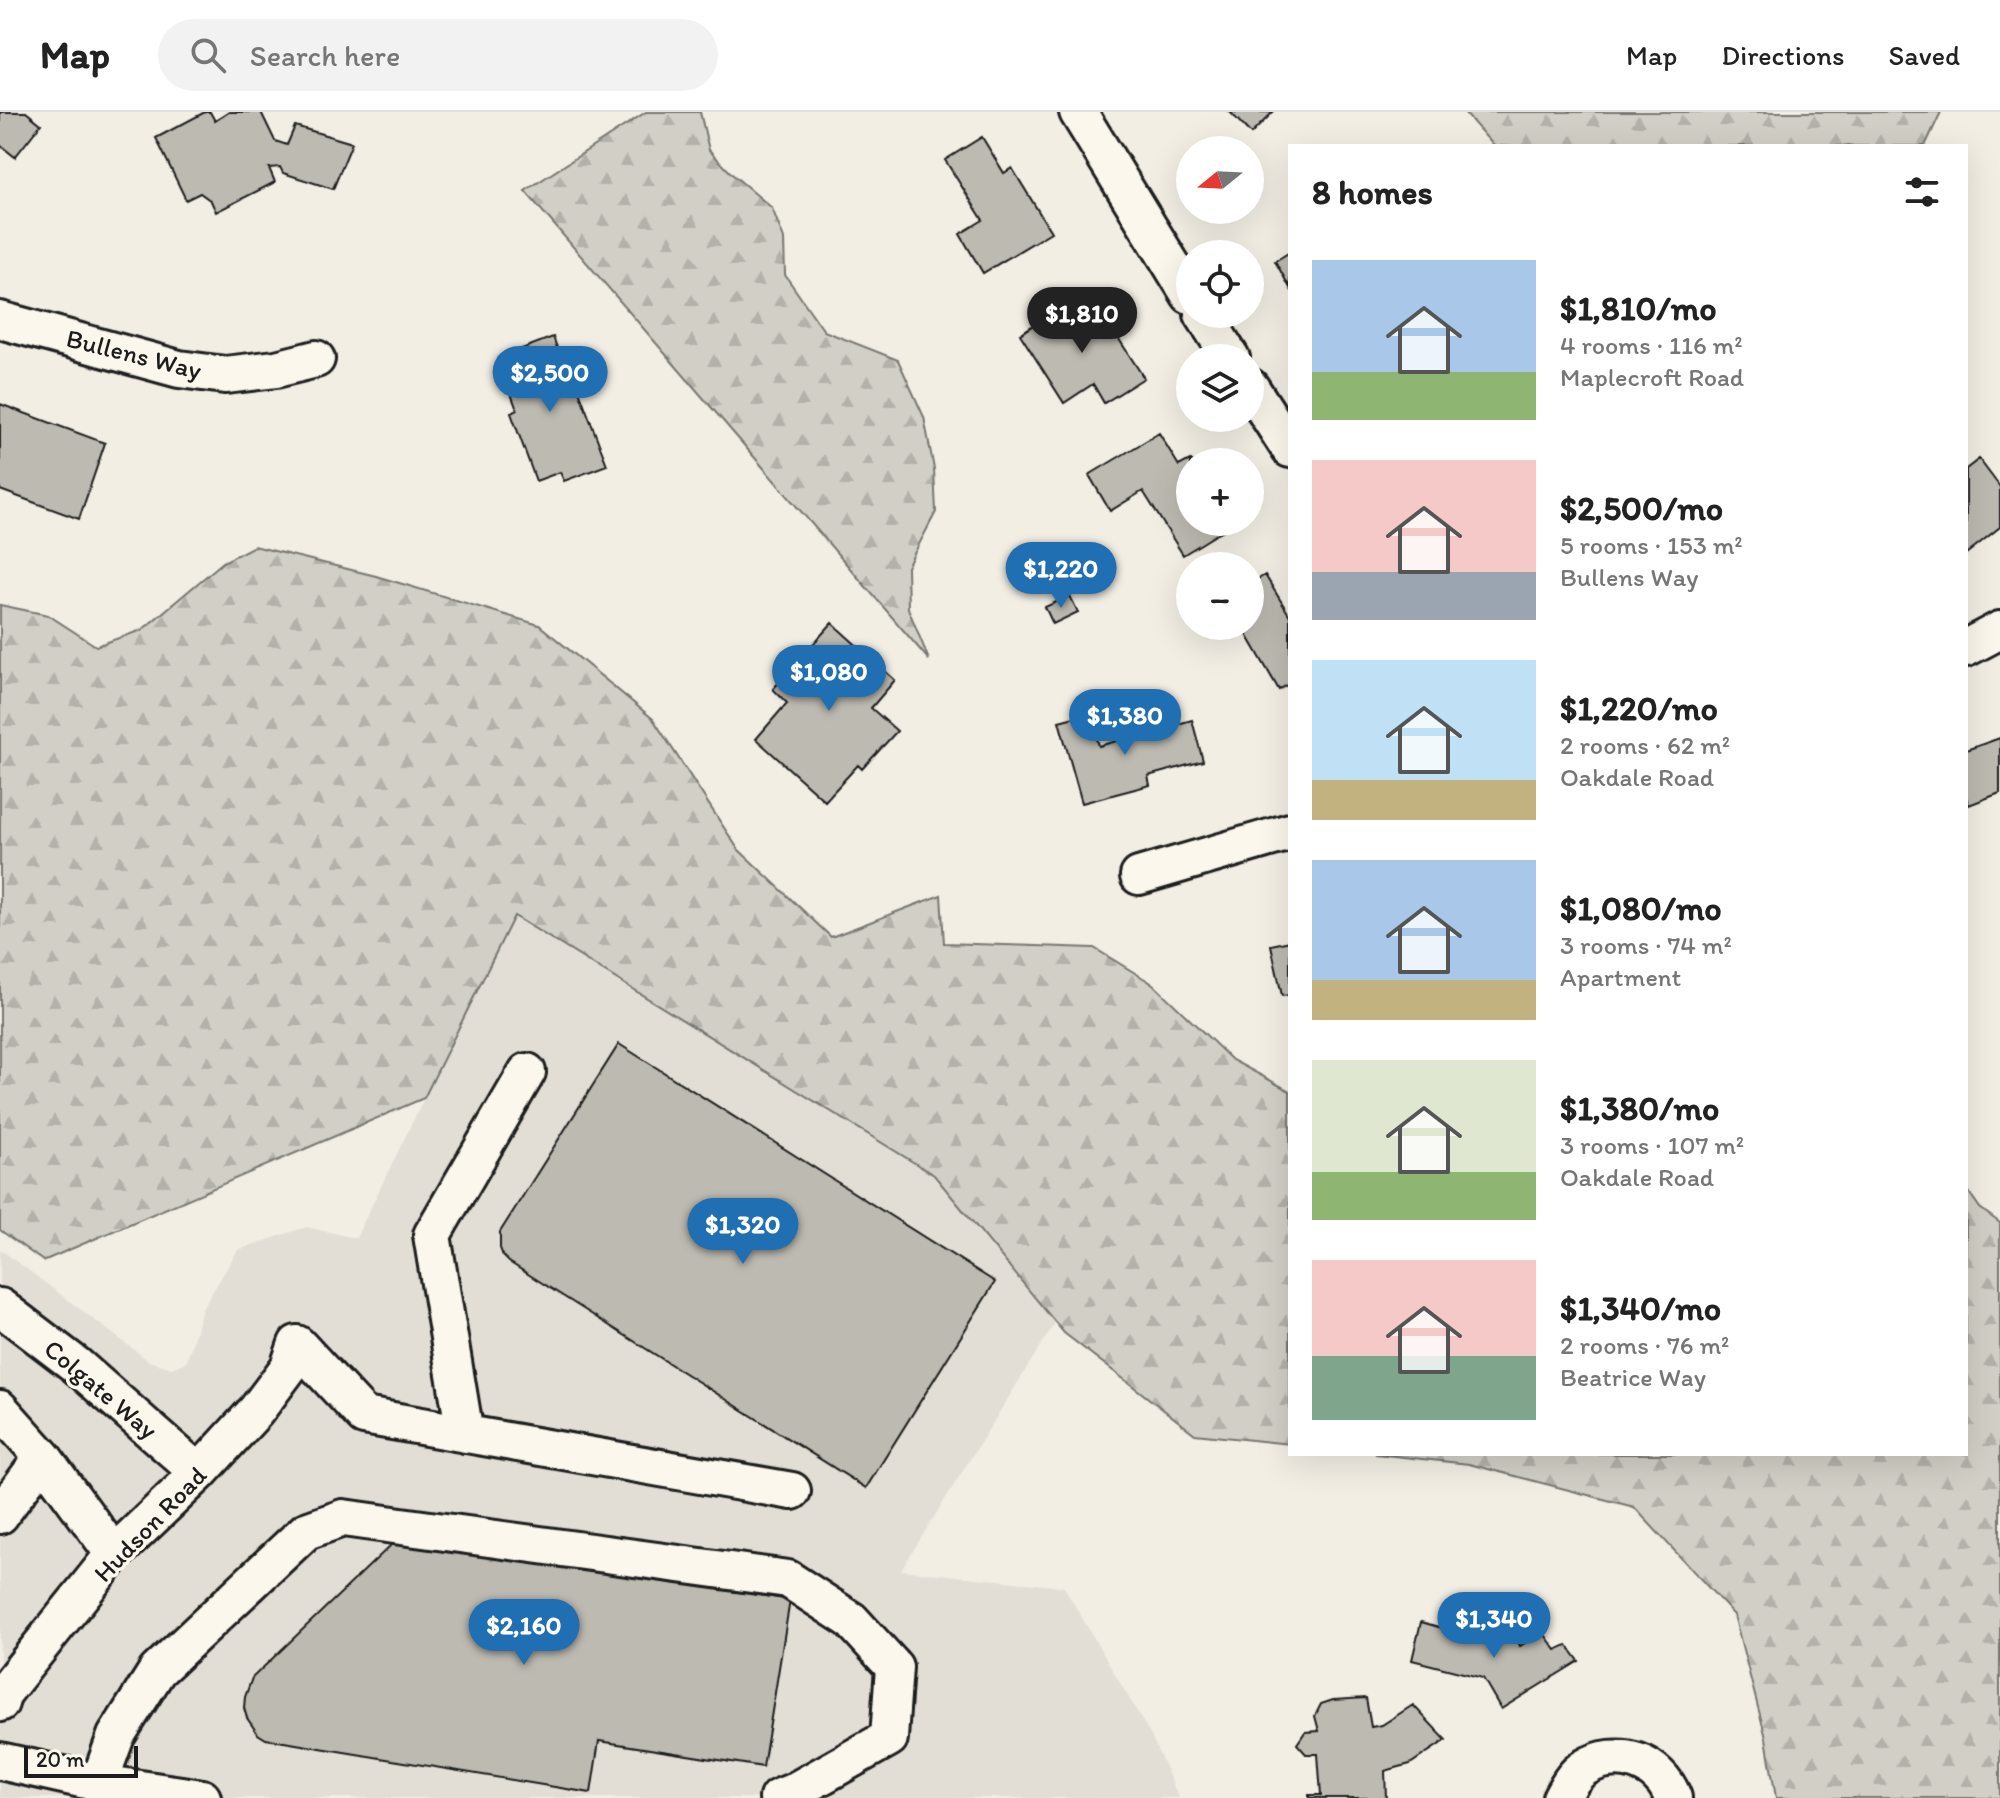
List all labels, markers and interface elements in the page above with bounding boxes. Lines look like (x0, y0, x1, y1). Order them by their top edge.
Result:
search box (158, 19, 718, 91)
text: Map (40, 32, 110, 78)
icon: search (186, 33, 230, 77)
text: Search here (250, 37, 400, 74)
text: Map (1626, 38, 1677, 72)
text: Directions (1721, 38, 1845, 72)
text: Saved (1889, 38, 1960, 72)
north arrow (1176, 136, 1264, 224)
map controls (1176, 136, 1264, 640)
icon: filters (1900, 170, 1944, 214)
text: 8 homes (1312, 172, 1433, 213)
button: locate (1176, 240, 1264, 328)
pin: $1,810 (1017, 287, 1147, 355)
text: $1,810/mo (1560, 288, 1717, 329)
icon: home (1376, 292, 1472, 388)
text: $1,810 (1045, 297, 1119, 329)
street label: Bullens Way (63, 322, 205, 386)
text: 4 rooms · 116 m² (1560, 329, 1743, 361)
button: layers (1176, 344, 1264, 432)
pin: $2,500 (485, 346, 615, 414)
text: $2,500 (511, 356, 589, 388)
text: Maplecroft Road (1560, 361, 1744, 393)
button: + (1176, 448, 1264, 536)
text: $2,500/mo (1560, 488, 1723, 529)
icon: home (1376, 492, 1472, 588)
text: 5 rooms · 153 m² (1560, 529, 1743, 561)
pin: $1,220 (996, 542, 1126, 610)
text: $1,220 (1024, 552, 1098, 584)
button: − (1176, 552, 1264, 640)
text: Bullens Way (1560, 561, 1698, 593)
pin: $1,080 (764, 645, 894, 713)
text: $1,080 (790, 655, 868, 687)
text: $1,220/mo (1560, 688, 1718, 729)
pin: $1,380 (1060, 689, 1190, 757)
icon: home (1376, 692, 1472, 788)
text: $1,380 (1087, 699, 1163, 731)
text: 2 rooms · 62 m² (1560, 729, 1730, 761)
text: Oakdale Road (1560, 761, 1714, 793)
text: $1,080/mo (1560, 888, 1722, 929)
icon: home (1376, 892, 1472, 988)
text: 3 rooms · 74 m² (1560, 929, 1732, 961)
text: Apartment (1560, 961, 1681, 993)
text: $1,380/mo (1560, 1088, 1719, 1129)
icon: home (1376, 1092, 1472, 1188)
text: 3 rooms · 107 m² (1560, 1129, 1744, 1161)
text: Oakdale Road (1560, 1161, 1714, 1193)
pin: $1,320 (678, 1198, 808, 1266)
text: $1,320 (705, 1208, 781, 1240)
text: $1,340/mo (1560, 1288, 1721, 1329)
icon: home (1376, 1292, 1472, 1388)
text: 2 rooms · 76 m² (1560, 1329, 1729, 1361)
street label: Colgate Way (38, 1332, 164, 1446)
text: Beatrice Way (1560, 1361, 1706, 1393)
street label: Hudson Road (87, 1459, 214, 1589)
pin: $1,340 (1429, 1592, 1559, 1660)
pin: $2,160 (459, 1599, 589, 1667)
text: $1,340 (1455, 1602, 1533, 1634)
text: $2,160 (487, 1609, 561, 1641)
scale bar (24, 1742, 138, 1778)
text: 20 m (36, 1746, 85, 1773)

